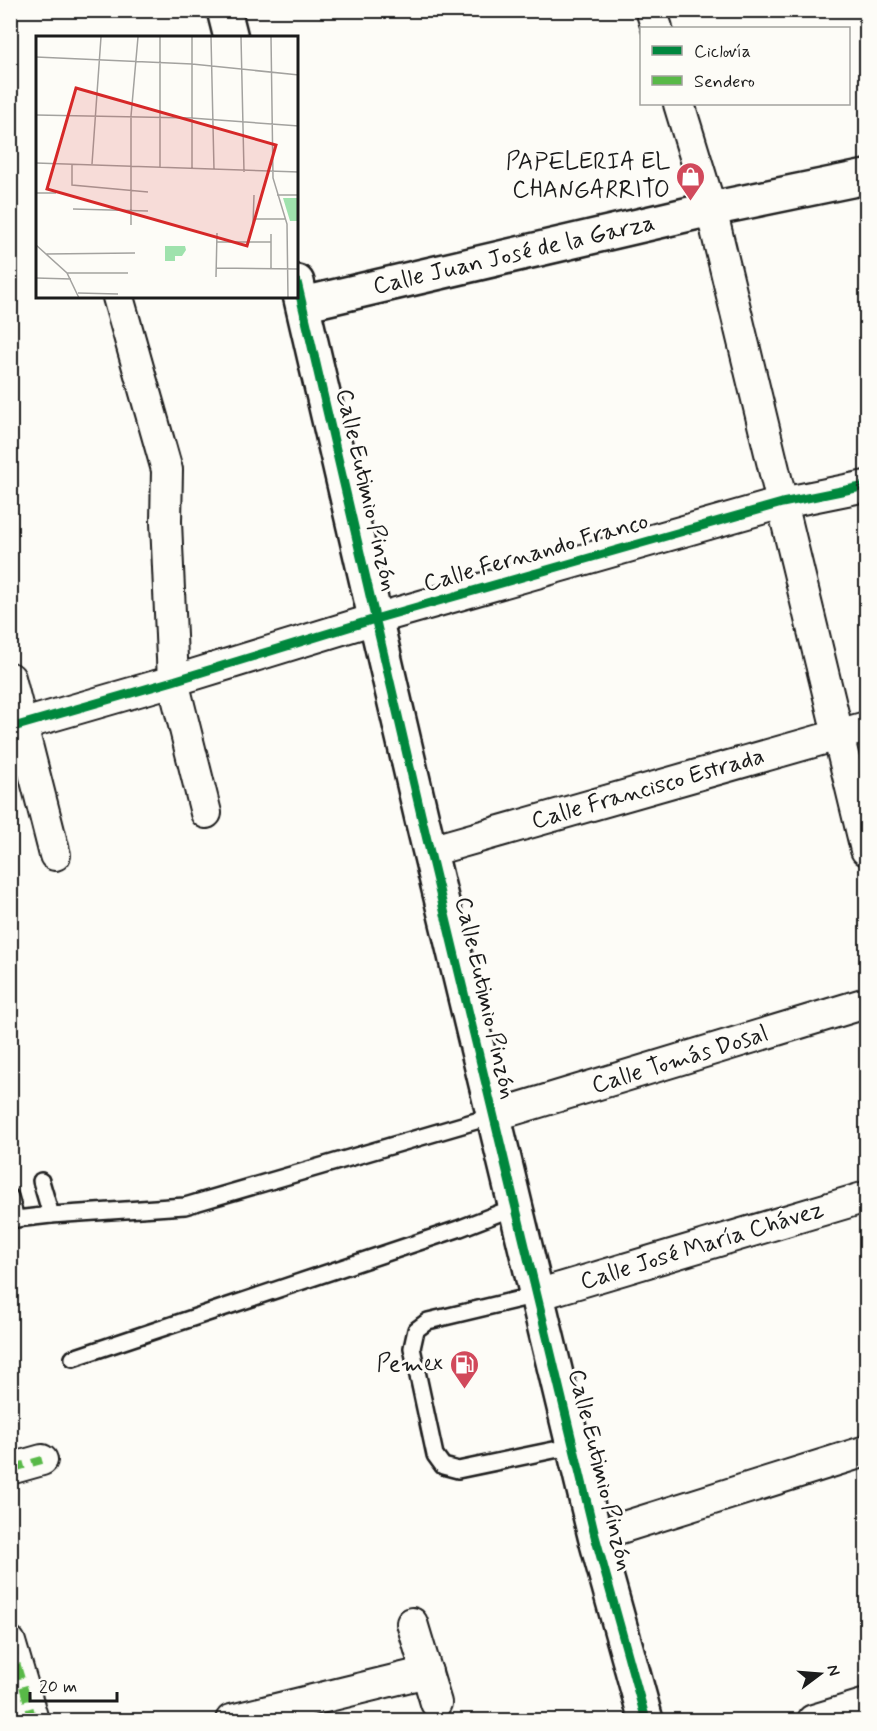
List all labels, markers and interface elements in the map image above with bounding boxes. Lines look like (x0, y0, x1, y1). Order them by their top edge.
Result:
legend (640, 27, 850, 105)
inset map (36, 36, 298, 298)
text: Ciclovía (694, 40, 751, 64)
text: Sendero (694, 70, 755, 94)
place label: PAPELERIA EL CHANGARRITO (506, 147, 670, 206)
shop icon: PAPELERIA EL CHANGARRITO (675, 160, 707, 202)
street label: Calle Juan José de la Garza (370, 207, 658, 303)
street label: Calle Eutimio Pinzón (328, 386, 404, 594)
street label: Calle Fernando Franco (420, 506, 652, 600)
street label: Calle Francisco Estrada (528, 741, 768, 837)
street label: Calle Eutimio Pinzón (447, 894, 523, 1102)
street label: Calle Tomás Dosal (588, 1018, 772, 1102)
street label: Calle José María Chávez (576, 1194, 828, 1298)
fuel station icon: Pemex (448, 1348, 480, 1390)
place label: Pemex (377, 1349, 443, 1380)
street label: Calle Eutimio Pinzón (560, 1366, 640, 1574)
north arrow (790, 1644, 850, 1704)
text: N (821, 1662, 845, 1678)
scale bar (30, 1665, 117, 1703)
text: 20 m (39, 1675, 77, 1699)

